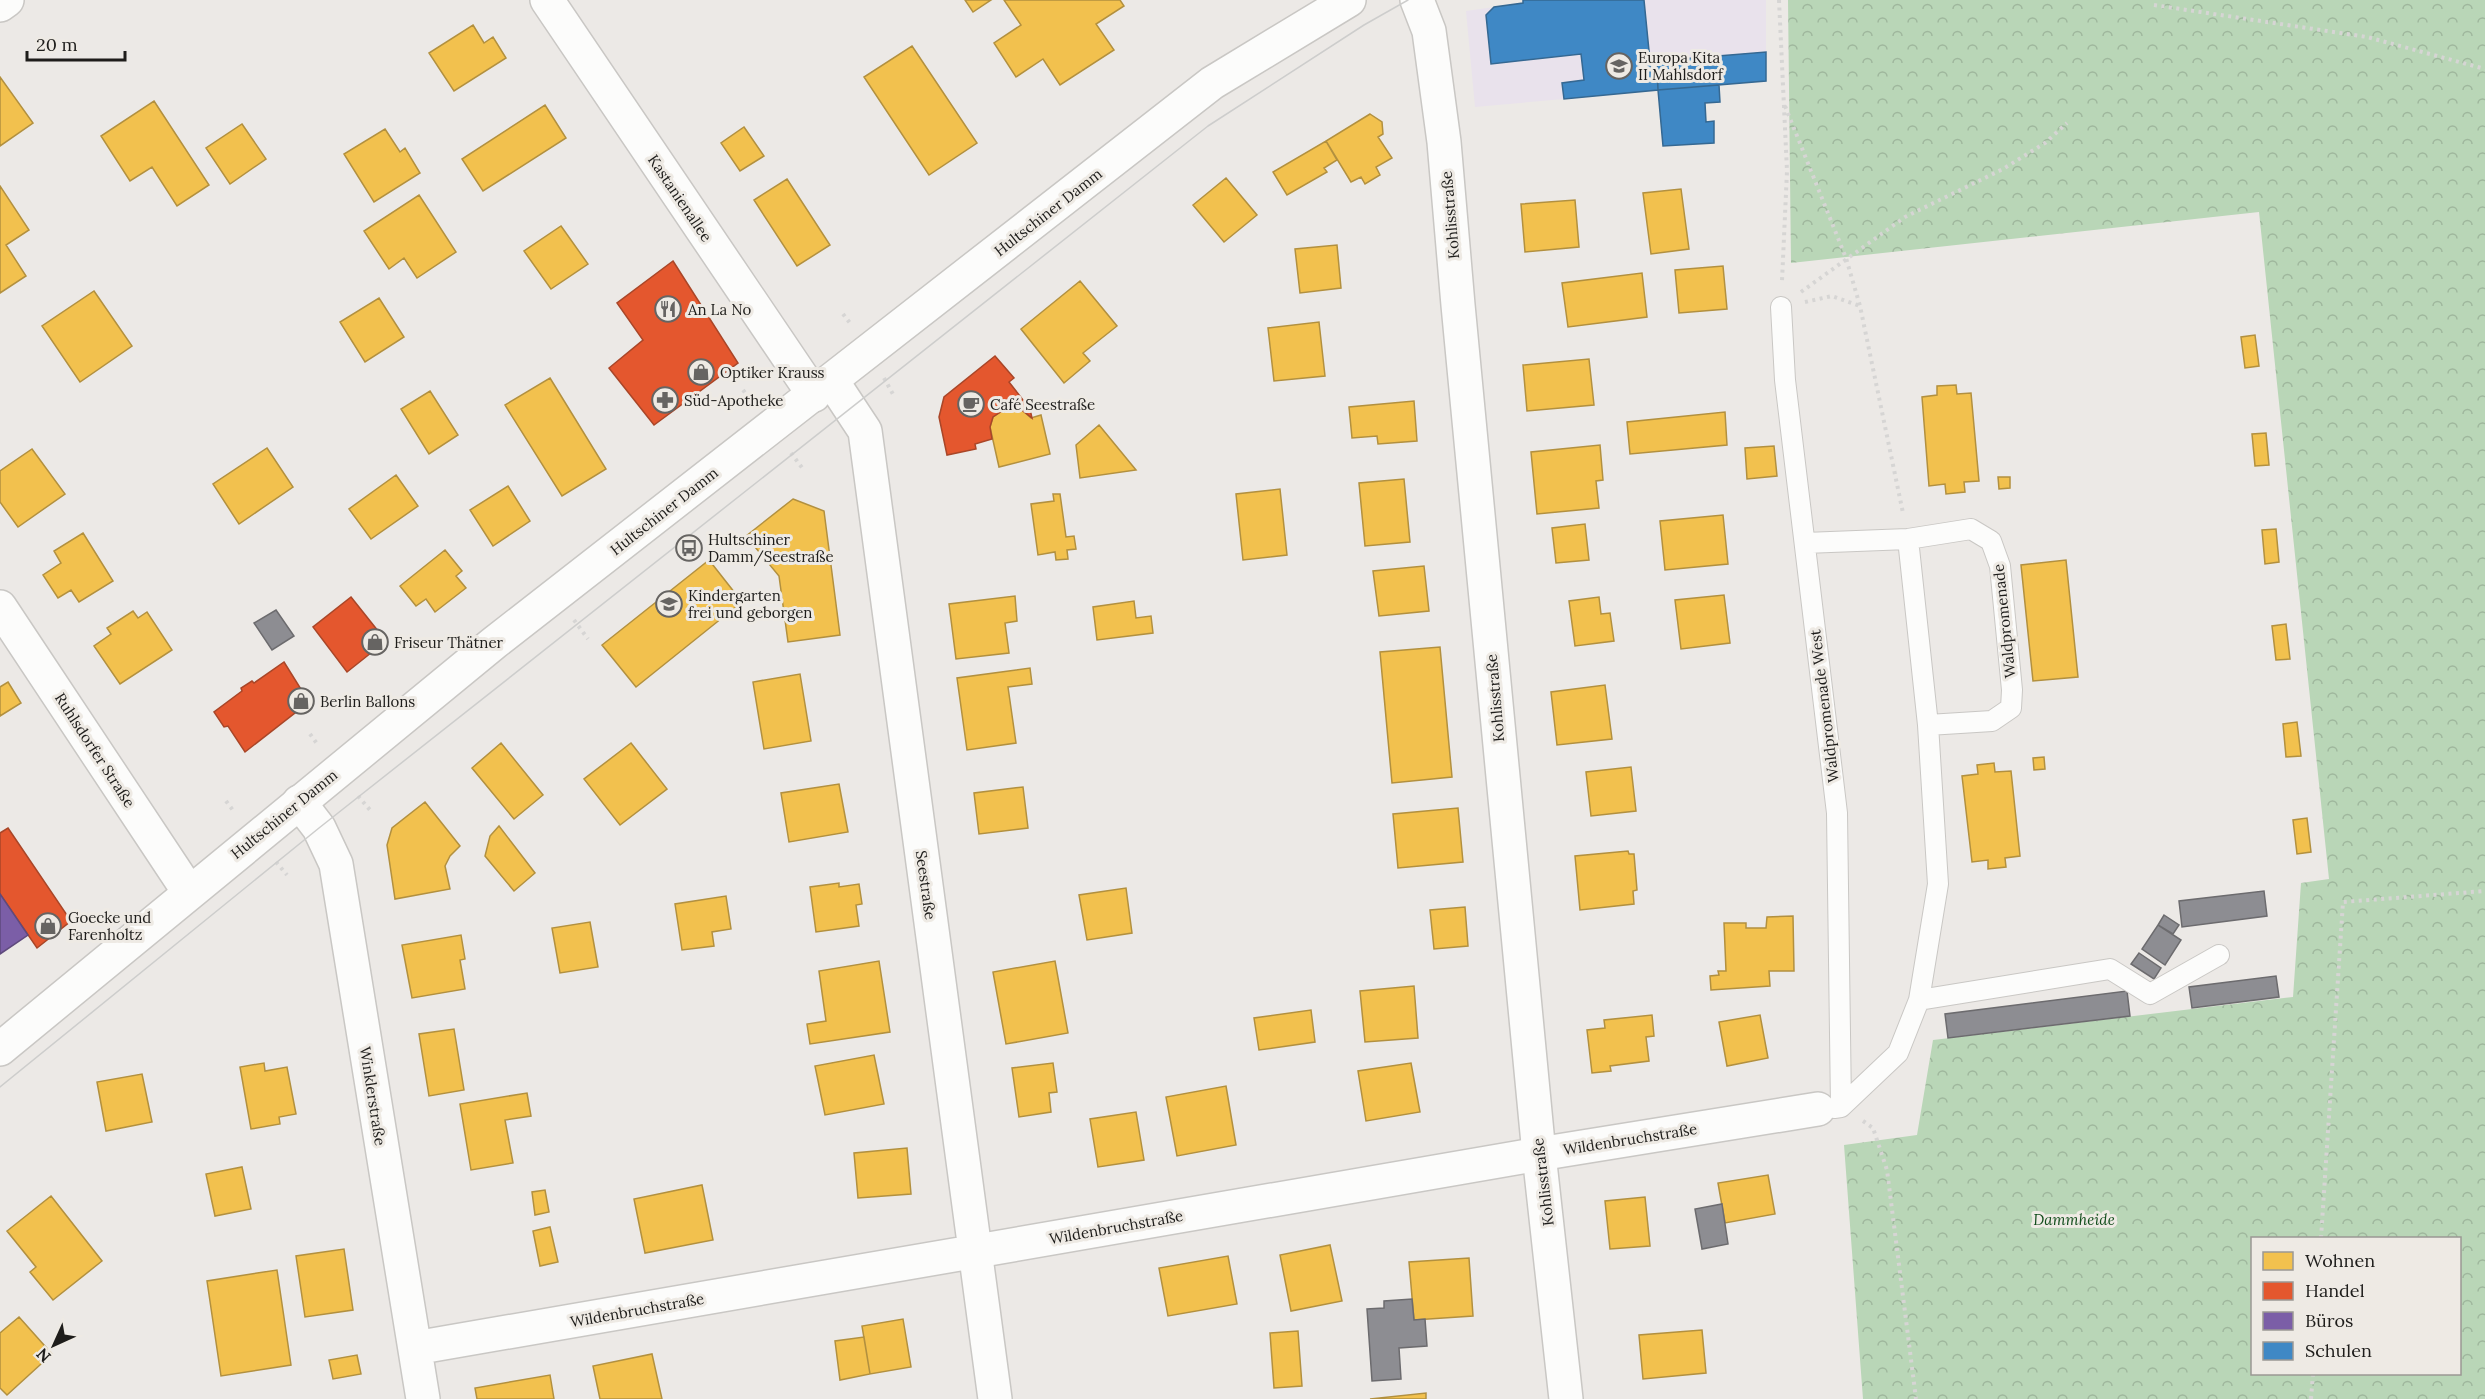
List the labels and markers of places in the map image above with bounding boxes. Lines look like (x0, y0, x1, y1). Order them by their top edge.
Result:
place label: Europa Kita II Mahlsdorf (1638, 48, 1724, 84)
school or university icon: Europa Kita II Mahlsdorf (1604, 51, 1634, 81)
restaurant icon: An La No (653, 294, 683, 324)
place label: An La No (687, 300, 751, 319)
shop icon: Optiker Krauss (686, 357, 716, 387)
place label: Optiker Krauss (720, 363, 825, 382)
pharmacy icon: Süd-Apotheke (650, 385, 680, 415)
cafe icon: Café Seestraße (956, 389, 986, 419)
place label: Süd-Apotheke (684, 391, 784, 410)
place label: Café Seestraße (990, 395, 1095, 414)
place label: Hultschiner Damm/Seestraße (708, 530, 834, 567)
bus stop icon: Hultschiner Damm/Seestraße (674, 533, 704, 563)
place label: Kindergarten frei und geborgen (688, 586, 812, 622)
school or university icon: Kindergarten frei und geborgen (654, 589, 684, 619)
shop icon: Friseur Thätner (360, 627, 390, 657)
place label: Friseur Thätner (394, 633, 504, 652)
shop icon: Berlin Ballons (286, 686, 316, 716)
place label: Berlin Ballons (320, 692, 415, 711)
place label: Goecke und Farenholtz (68, 908, 151, 944)
shop icon: Goecke und Farenholtz (33, 911, 63, 941)

